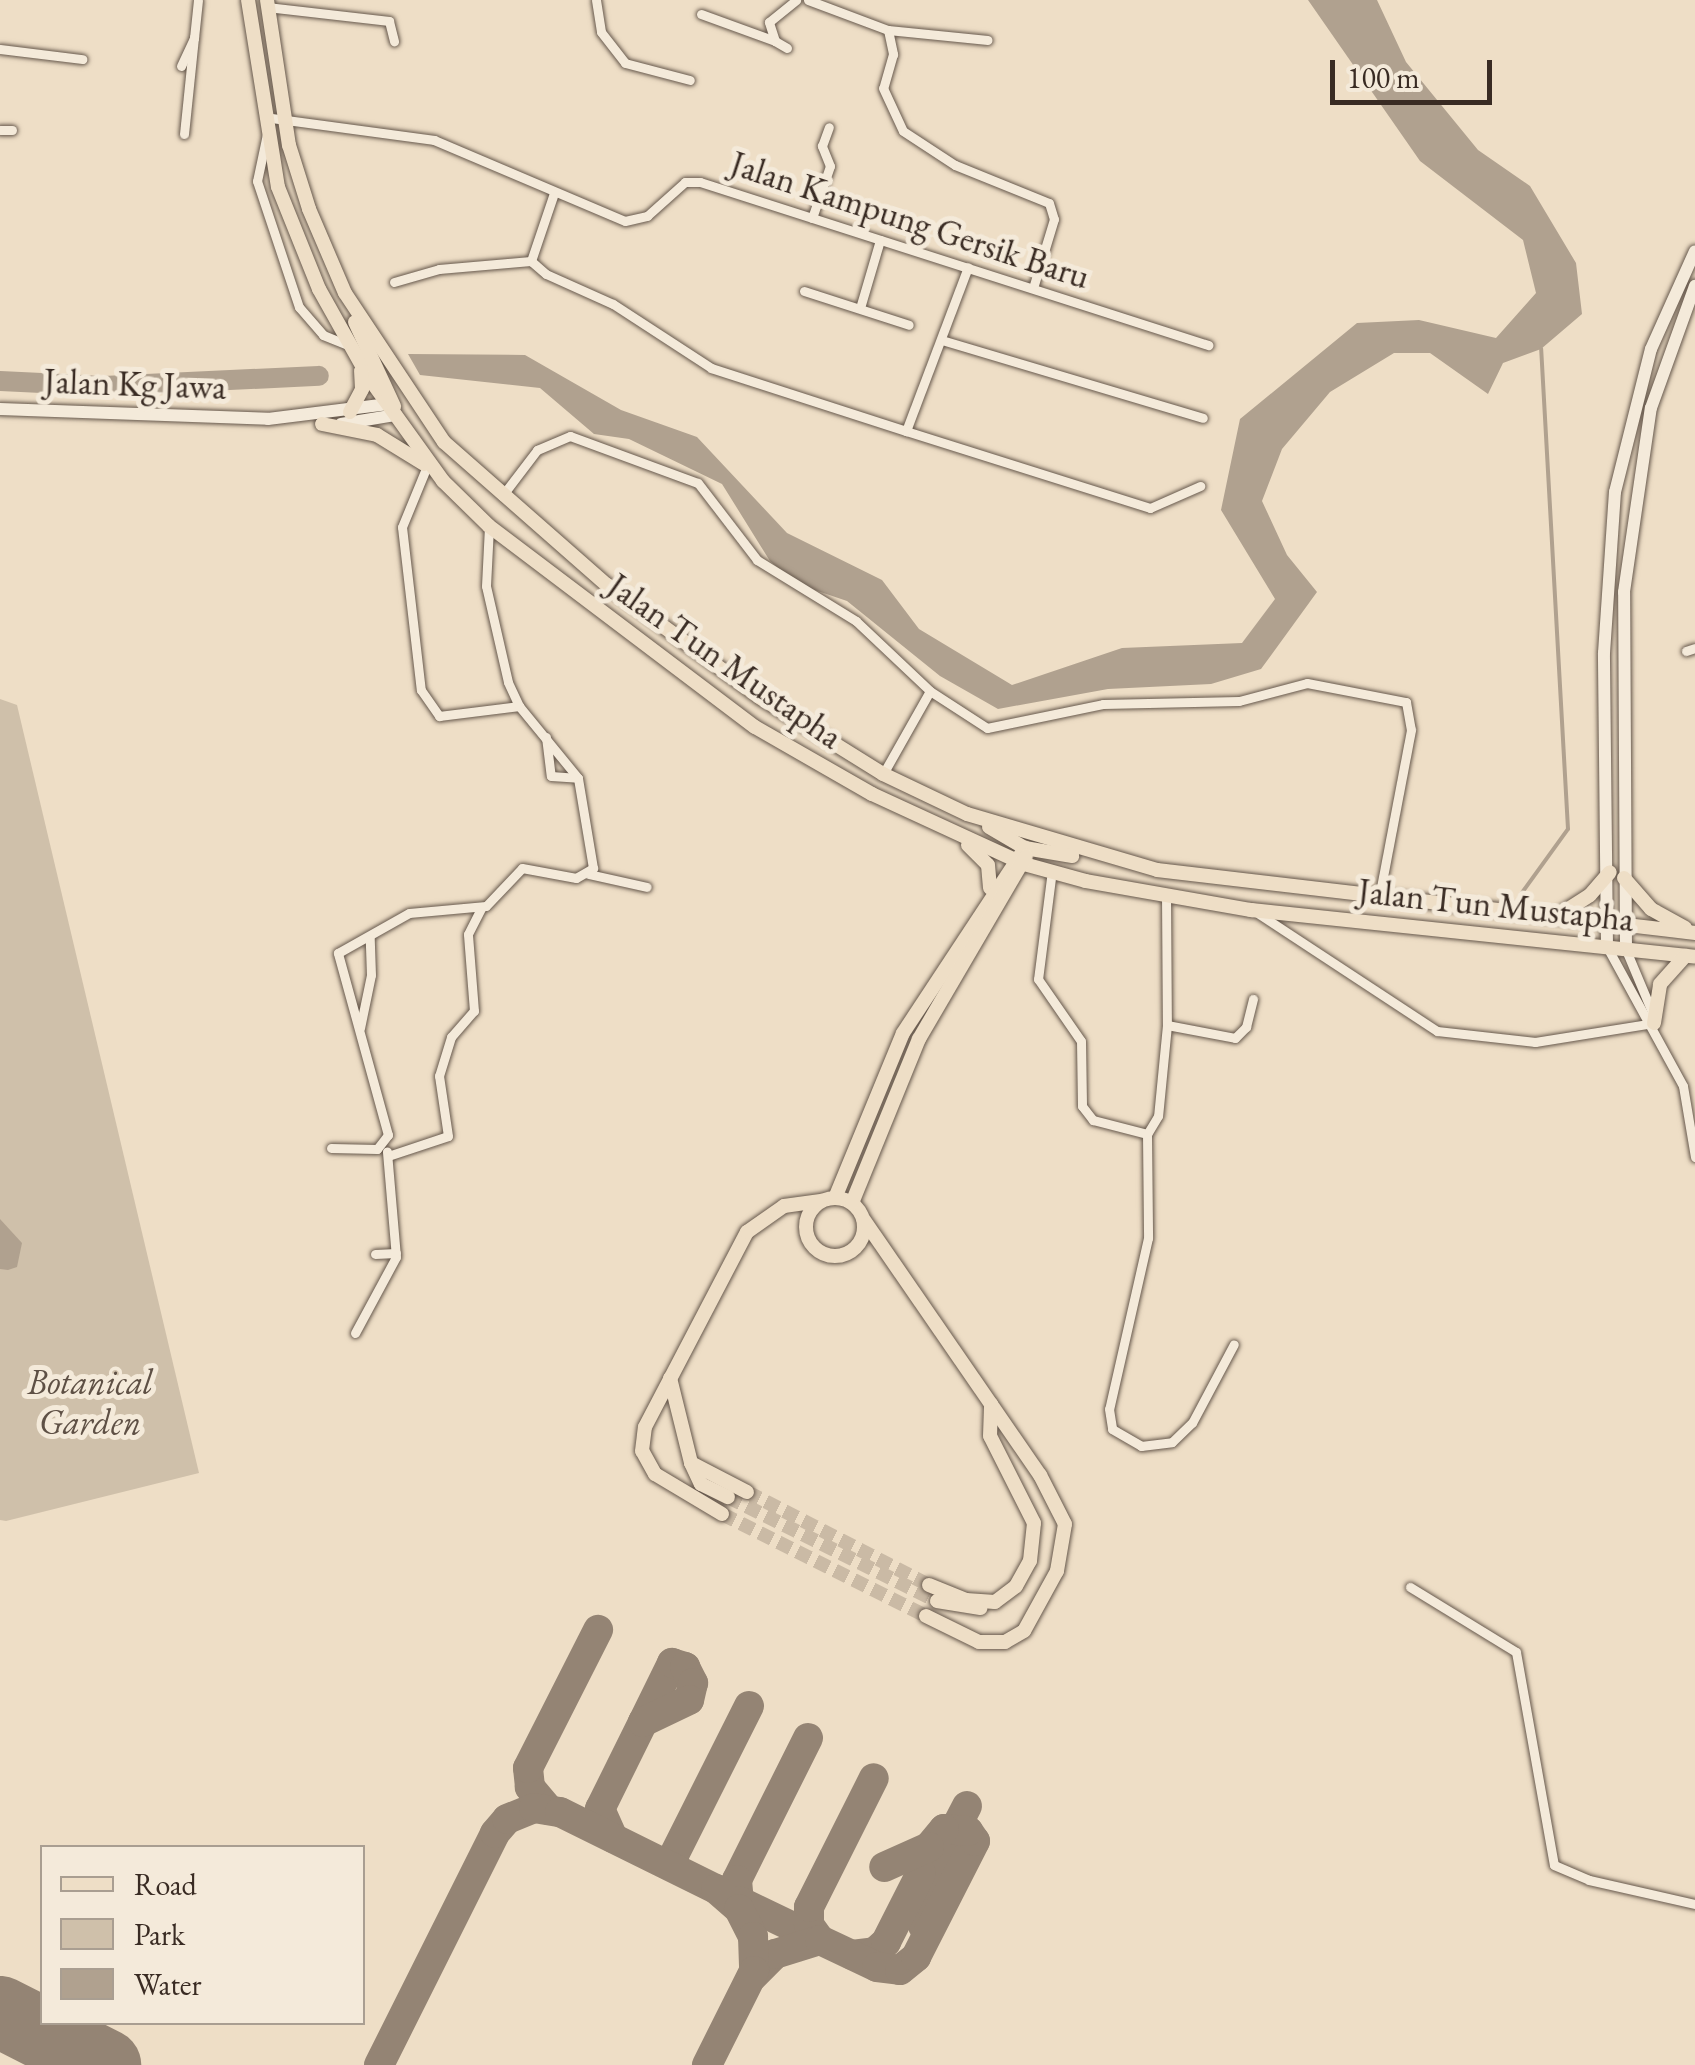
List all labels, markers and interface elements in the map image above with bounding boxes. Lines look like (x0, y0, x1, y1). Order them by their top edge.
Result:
scale bar (1335, 40, 1498, 102)
text: 100 m (1347, 58, 1420, 97)
street label: Jalan Kampung Gersik Baru (725, 142, 1095, 298)
street label: Jalan Kg Jawa (43, 360, 227, 408)
street label: Jalan Tun Mustapha (600, 564, 850, 758)
street label: Jalan Tun Mustapha (1356, 870, 1636, 940)
park label: Botanical Garden (27, 1361, 153, 1443)
legend (40, 1845, 365, 2025)
text: Road (134, 1865, 197, 1904)
text: Park (134, 1915, 185, 1954)
text: Water (134, 1965, 202, 2004)

